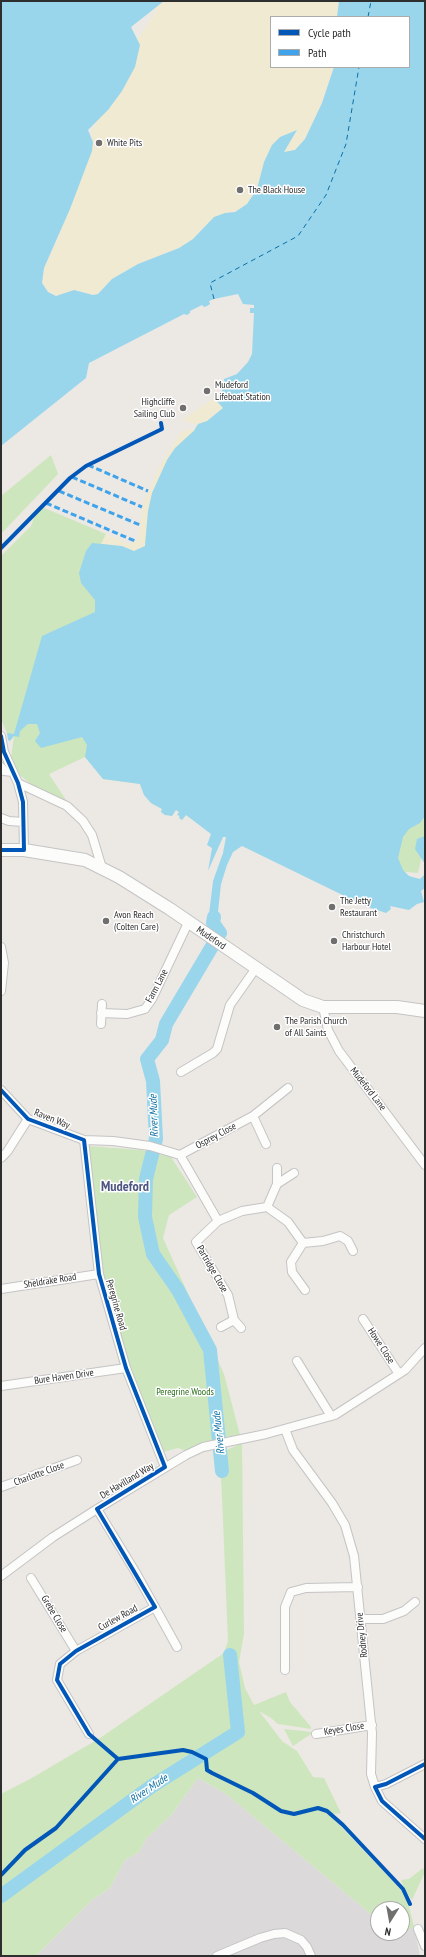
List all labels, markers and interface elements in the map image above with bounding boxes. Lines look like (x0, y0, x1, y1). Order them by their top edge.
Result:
legend (270, 16, 410, 68)
text: Cycle path (308, 25, 351, 40)
text: Path (308, 45, 326, 60)
place label: White Pits (107, 137, 142, 149)
marker: White Pits (94, 138, 104, 148)
place label: The Black House (248, 184, 305, 196)
marker: The Black House (235, 185, 245, 195)
place label: Mudeford Lifeboat Station (215, 379, 270, 402)
marker: Mudeford Lifeboat Station (202, 386, 212, 396)
place label: Highcliffe Sailing Club (134, 396, 175, 420)
marker: Highcliffe Sailing Club (178, 403, 188, 413)
place label: The Jetty Restaurant (340, 895, 377, 918)
marker: The Jetty Restaurant (327, 902, 337, 912)
place label: Avon Reach (Colten Care) (114, 909, 158, 932)
marker: Avon Reach (Colten Care) (101, 916, 111, 926)
street label: Mudeford (194, 924, 228, 952)
place label: Christchurch Harbour Hotel (342, 929, 391, 952)
marker: Christchurch Harbour Hotel (329, 936, 339, 946)
street label: Farm Lane (143, 967, 171, 1005)
place label: The Parish Church of All Saints (285, 1015, 347, 1038)
marker: The Parish Church of All Saints (272, 1022, 282, 1032)
street label: Mudeford Lane (347, 1065, 389, 1113)
water label: River Mude (147, 1094, 161, 1138)
street label: Raven Way (32, 1106, 72, 1132)
street label: Osprey Close (194, 1120, 238, 1152)
district label: Mudeford (101, 1179, 149, 1195)
street label: Partridge Close (194, 1243, 230, 1295)
street label: Sheldrake Road (23, 1271, 77, 1291)
street label: Peregrine Road (103, 1278, 129, 1332)
street label: Howe Close (365, 1326, 397, 1366)
street label: Bure Haven Drive (33, 1367, 95, 1387)
park label: Peregrine Woods (156, 1386, 214, 1398)
water label: River Mude (210, 1411, 228, 1455)
street label: Charlotte Close (12, 1459, 66, 1489)
street label: De Havilland Way (98, 1460, 156, 1502)
street label: Grebe Close (38, 1593, 70, 1635)
street label: Curlew Road (96, 1602, 140, 1634)
street label: Rodney Drive (354, 1612, 370, 1658)
street label: Keyes Close (323, 1720, 365, 1738)
water label: River Mude (128, 1772, 170, 1806)
north arrow (370, 1901, 410, 1941)
text: N (384, 1924, 392, 1939)

